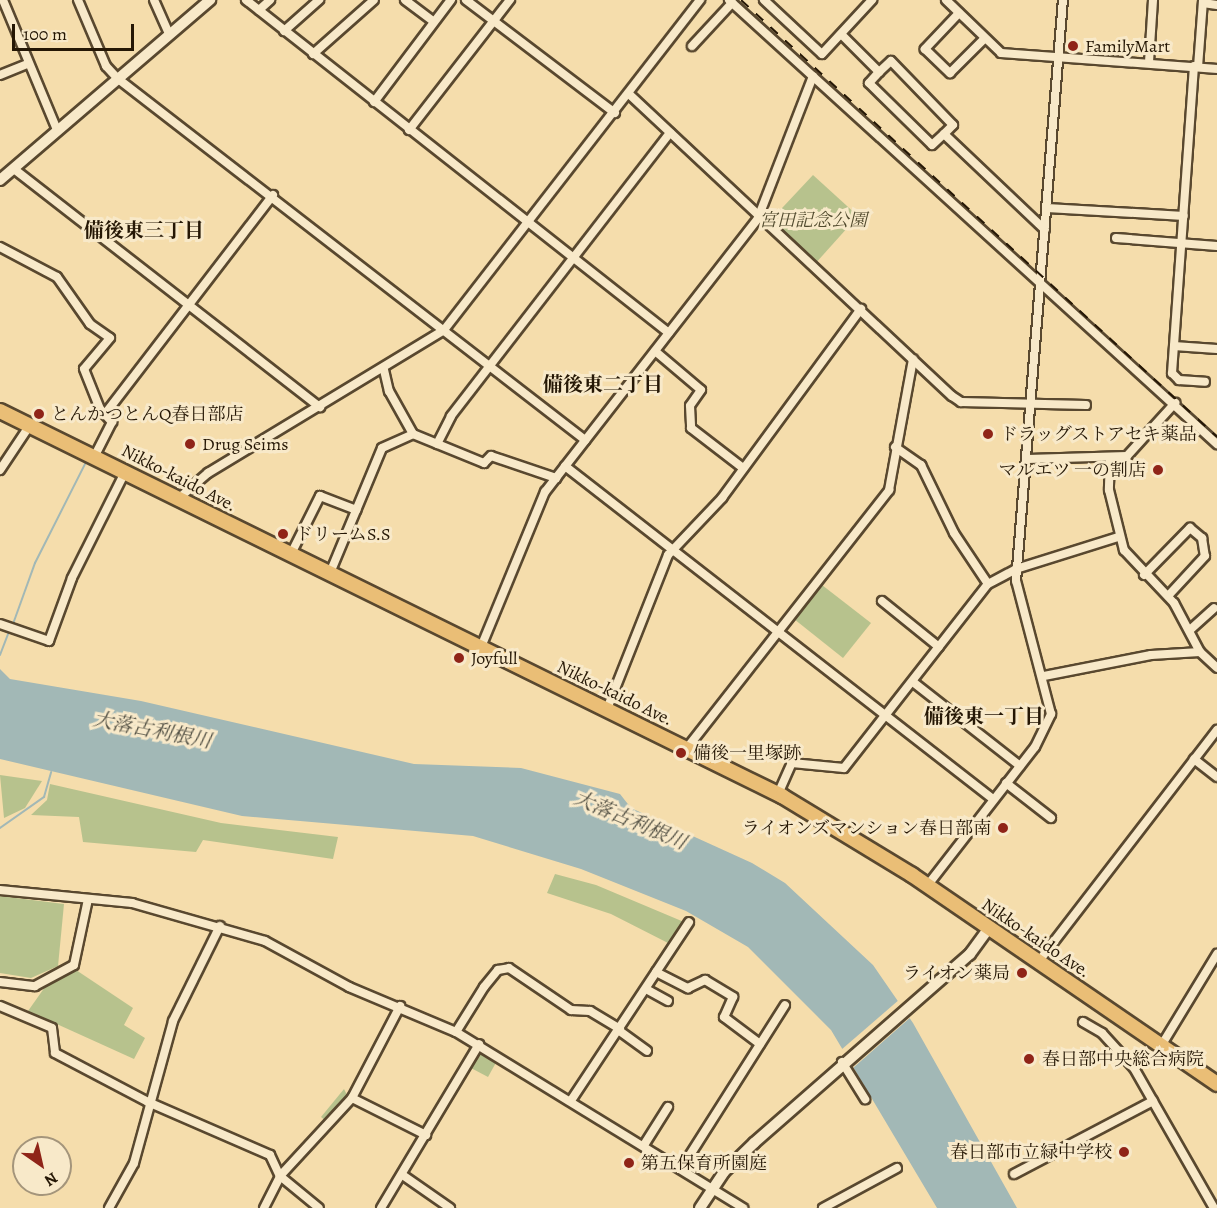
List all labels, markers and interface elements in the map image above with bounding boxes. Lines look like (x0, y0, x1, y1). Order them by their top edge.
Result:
scale bar (15, 12, 136, 50)
text: 100 m (23, 22, 67, 46)
place label: FamilyMart (1085, 35, 1170, 57)
marker: FamilyMart (1066, 39, 1080, 53)
park label: 宮田記念公園 (759, 209, 867, 231)
district label: 備後東三丁目 (84, 218, 204, 242)
district label: 備後東二丁目 (543, 372, 663, 396)
place label: とんかつとんQ春日部店 (51, 403, 244, 425)
marker: とんかつとんQ春日部店 (32, 407, 46, 421)
place label: ドラッグストアセキ薬品 (1000, 423, 1198, 445)
marker: ドラッグストアセキ薬品 (981, 427, 995, 441)
place label: Drug Seims (202, 433, 288, 455)
marker: Drug Seims (183, 437, 197, 451)
street label: Nikko-kaido Ave. (118, 440, 240, 516)
place label: マルエツ 一の割店 (998, 459, 1146, 481)
marker: マルエツ 一の割店 (1151, 463, 1165, 477)
place label: ドリームS.S (295, 523, 390, 545)
marker: ドリームS.S (276, 527, 290, 541)
place label: Joyfull (471, 647, 517, 669)
marker: Joyfull (452, 651, 466, 665)
street label: Nikko-kaido Ave. (554, 656, 676, 730)
district label: 備後東一丁目 (924, 704, 1044, 728)
water label: 大落古利根川 (91, 707, 213, 753)
place label: 備後一里塚跡 (693, 742, 801, 764)
marker: 備後一里塚跡 (674, 746, 688, 760)
water label: 大落古利根川 (570, 786, 690, 854)
place label: ライオンズマンション春日部南 (739, 817, 991, 839)
marker: ライオンズマンション春日部南 (996, 821, 1010, 835)
street label: Nikko-kaido Ave. (978, 894, 1094, 982)
place label: ライオン薬局 (902, 962, 1010, 984)
marker: ライオン薬局 (1015, 966, 1029, 980)
place label: 春日部中央総合病院 (1042, 1048, 1204, 1070)
marker: 春日部中央総合病院 (1020, 1050, 1038, 1068)
north arrow (12, 1136, 72, 1196)
place label: 春日部市立緑中学校 (950, 1141, 1112, 1163)
marker: 春日部市立緑中学校 (1117, 1145, 1131, 1159)
place label: 第五保育所園庭 (641, 1152, 767, 1174)
marker: 第五保育所園庭 (622, 1156, 636, 1170)
text: N (40, 1167, 62, 1192)

